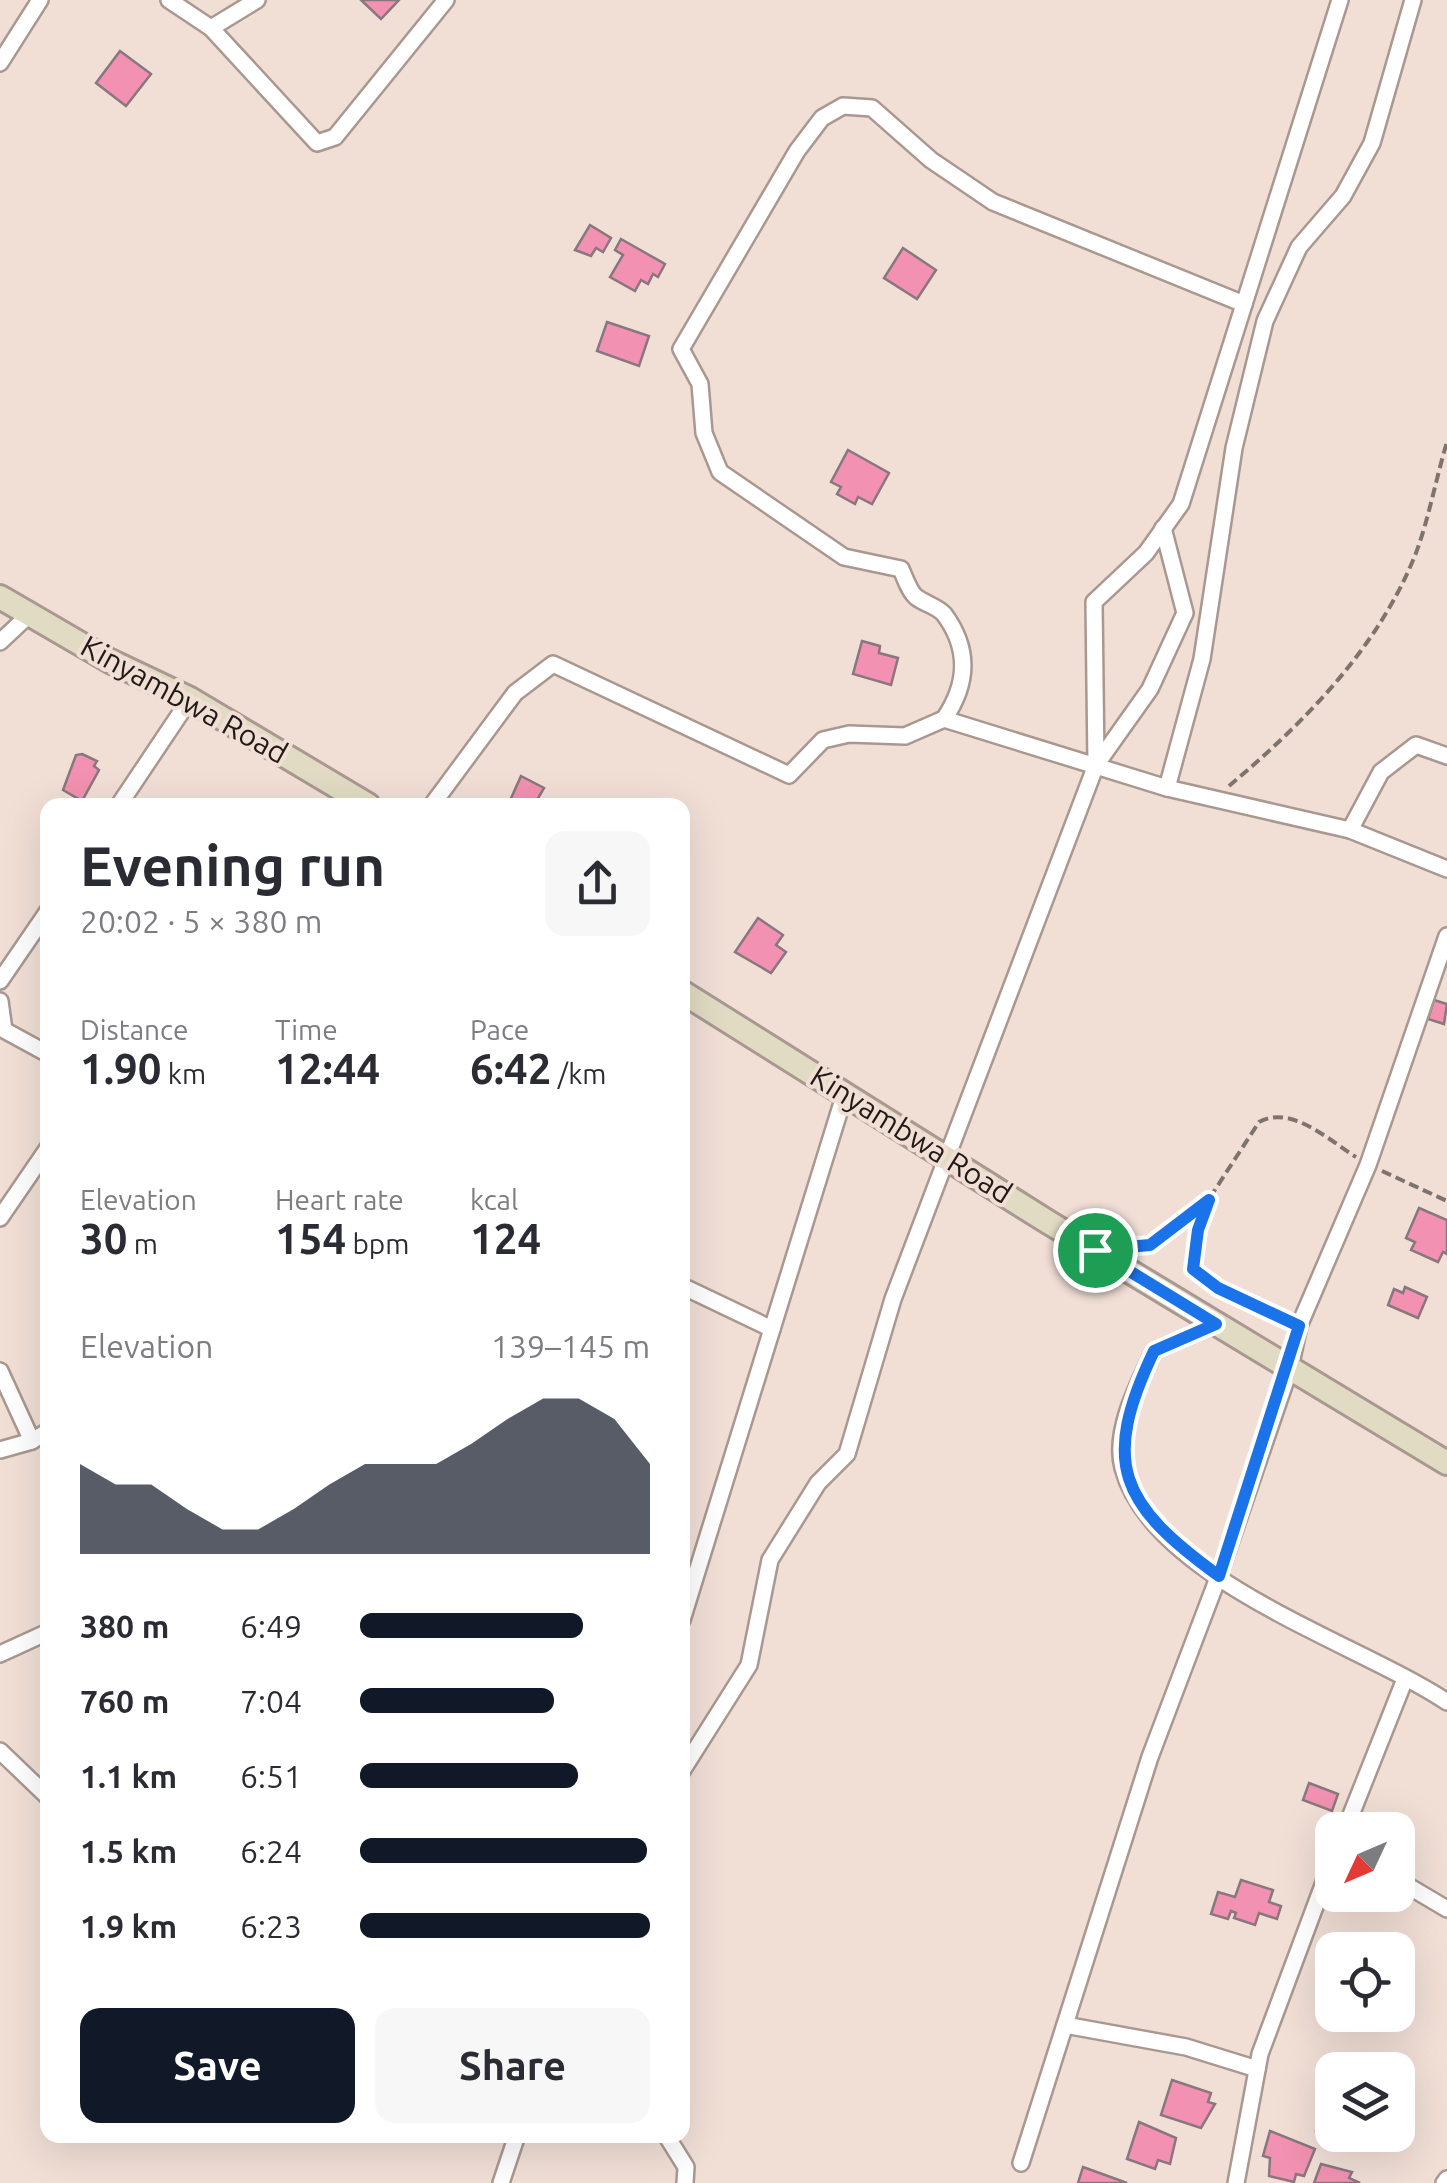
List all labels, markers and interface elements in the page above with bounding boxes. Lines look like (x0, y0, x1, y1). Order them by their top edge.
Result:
street label: Kinyambwa Road (75, 628, 294, 770)
button: share (545, 831, 650, 936)
text: Evening run (80, 835, 385, 896)
text: 20:02 · 5 × 380 m (80, 903, 322, 939)
text: Distance (80, 1014, 188, 1045)
text: Time (275, 1014, 338, 1045)
text: Pace (470, 1014, 529, 1045)
text: 1.90 (80, 1045, 161, 1092)
text: 12:44 (275, 1045, 380, 1092)
text: 6:42 (470, 1045, 551, 1092)
text: km (161, 1058, 206, 1089)
text: /km (551, 1058, 606, 1089)
street label: Kinyambwa Road (805, 1059, 1018, 1210)
text: Elevation (80, 1184, 197, 1215)
text: Heart rate (275, 1184, 404, 1215)
text: kcal (470, 1184, 518, 1215)
pin (1053, 1208, 1138, 1293)
text: 30 (80, 1215, 127, 1262)
text: 154 (275, 1215, 346, 1262)
text: 124 (470, 1215, 541, 1262)
icon: arrive (1068, 1223, 1123, 1278)
text: m (127, 1228, 158, 1259)
text: bpm (346, 1228, 409, 1259)
text: Elevation (80, 1328, 213, 1364)
text: 139–145 m (491, 1328, 650, 1364)
text: 380 m (80, 1608, 169, 1644)
text: 6:49 (240, 1608, 302, 1644)
text: 760 m (80, 1683, 169, 1719)
text: 7:04 (240, 1683, 302, 1719)
text: 1.1 km (80, 1758, 177, 1794)
text: 6:51 (240, 1758, 302, 1794)
north arrow (1315, 1812, 1415, 1912)
map controls (1315, 1812, 1415, 2152)
text: 1.5 km (80, 1833, 177, 1869)
text: 6:24 (240, 1833, 302, 1869)
text: 1.9 km (80, 1908, 177, 1944)
text: 6:23 (240, 1908, 302, 1944)
button: locate (1315, 1932, 1415, 2032)
button: Save (80, 2008, 355, 2123)
button: Share (375, 2008, 650, 2123)
button: layers (1315, 2052, 1415, 2152)

